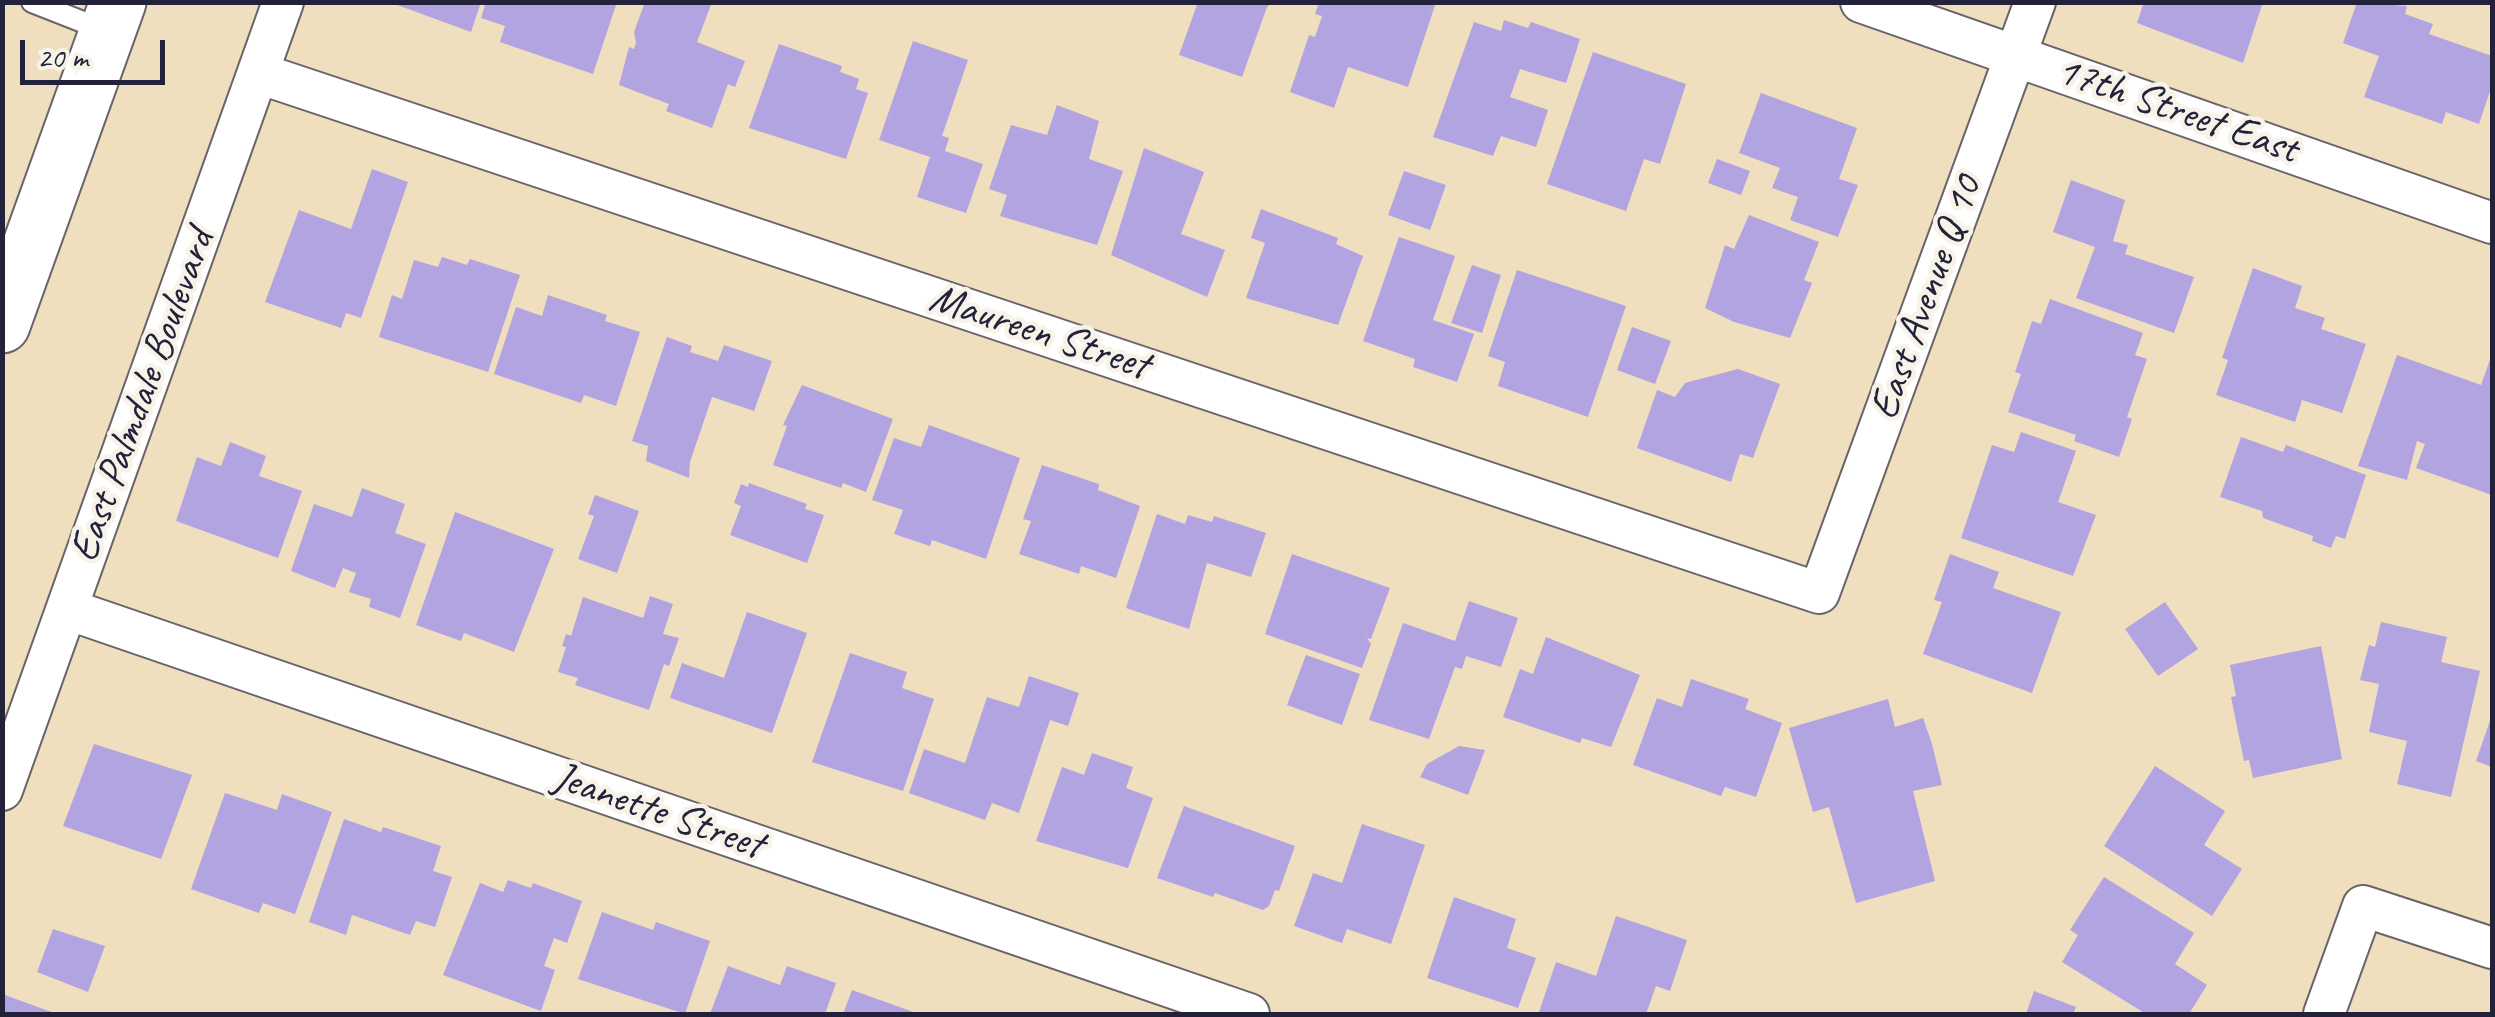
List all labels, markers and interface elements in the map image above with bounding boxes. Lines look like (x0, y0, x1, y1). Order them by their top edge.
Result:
scale bar (25, 20, 170, 82)
text: 20 m (37, 38, 88, 76)
street label: 17th Street East (2050, 46, 2304, 176)
street label: East Avenue Q 10 (1860, 170, 1994, 426)
street label: East Palmdale Boulevard (60, 223, 226, 569)
street label: Maureen Street (923, 274, 1155, 392)
street label: Jeanette Street (546, 753, 770, 871)

